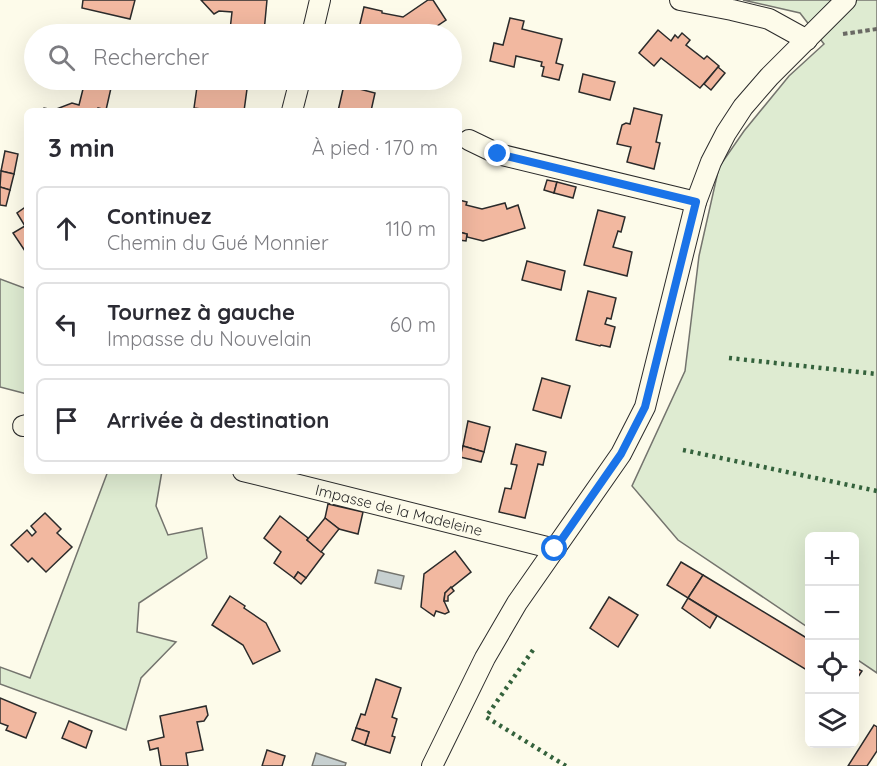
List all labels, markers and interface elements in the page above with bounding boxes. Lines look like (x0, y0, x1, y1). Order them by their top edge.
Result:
search box (24, 24, 462, 90)
icon: search (45, 41, 78, 74)
text: Rechercher (93, 43, 209, 71)
text: 3 min (48, 131, 115, 164)
text: À pied · 170 m (312, 135, 438, 160)
route end (484, 140, 510, 166)
text: Continuez (107, 202, 211, 230)
icon: ahead (50, 212, 83, 245)
text: 110 m (386, 216, 436, 241)
text: Chemin du Gué Monnier (107, 230, 329, 255)
text: Tournez à gauche (107, 298, 295, 326)
icon: left (50, 308, 83, 341)
text: 60 m (390, 312, 436, 337)
text: Impasse du Nouvelain (107, 326, 312, 351)
icon: arrive (50, 404, 83, 437)
text: Arrivée à destination (107, 406, 329, 434)
street label: Impasse de la Madeleine (313, 480, 485, 540)
map controls (805, 532, 859, 748)
button: + (805, 532, 859, 586)
route start (541, 535, 567, 561)
button: − (805, 586, 859, 640)
button: locate (805, 640, 859, 694)
button: layers (805, 694, 859, 748)

